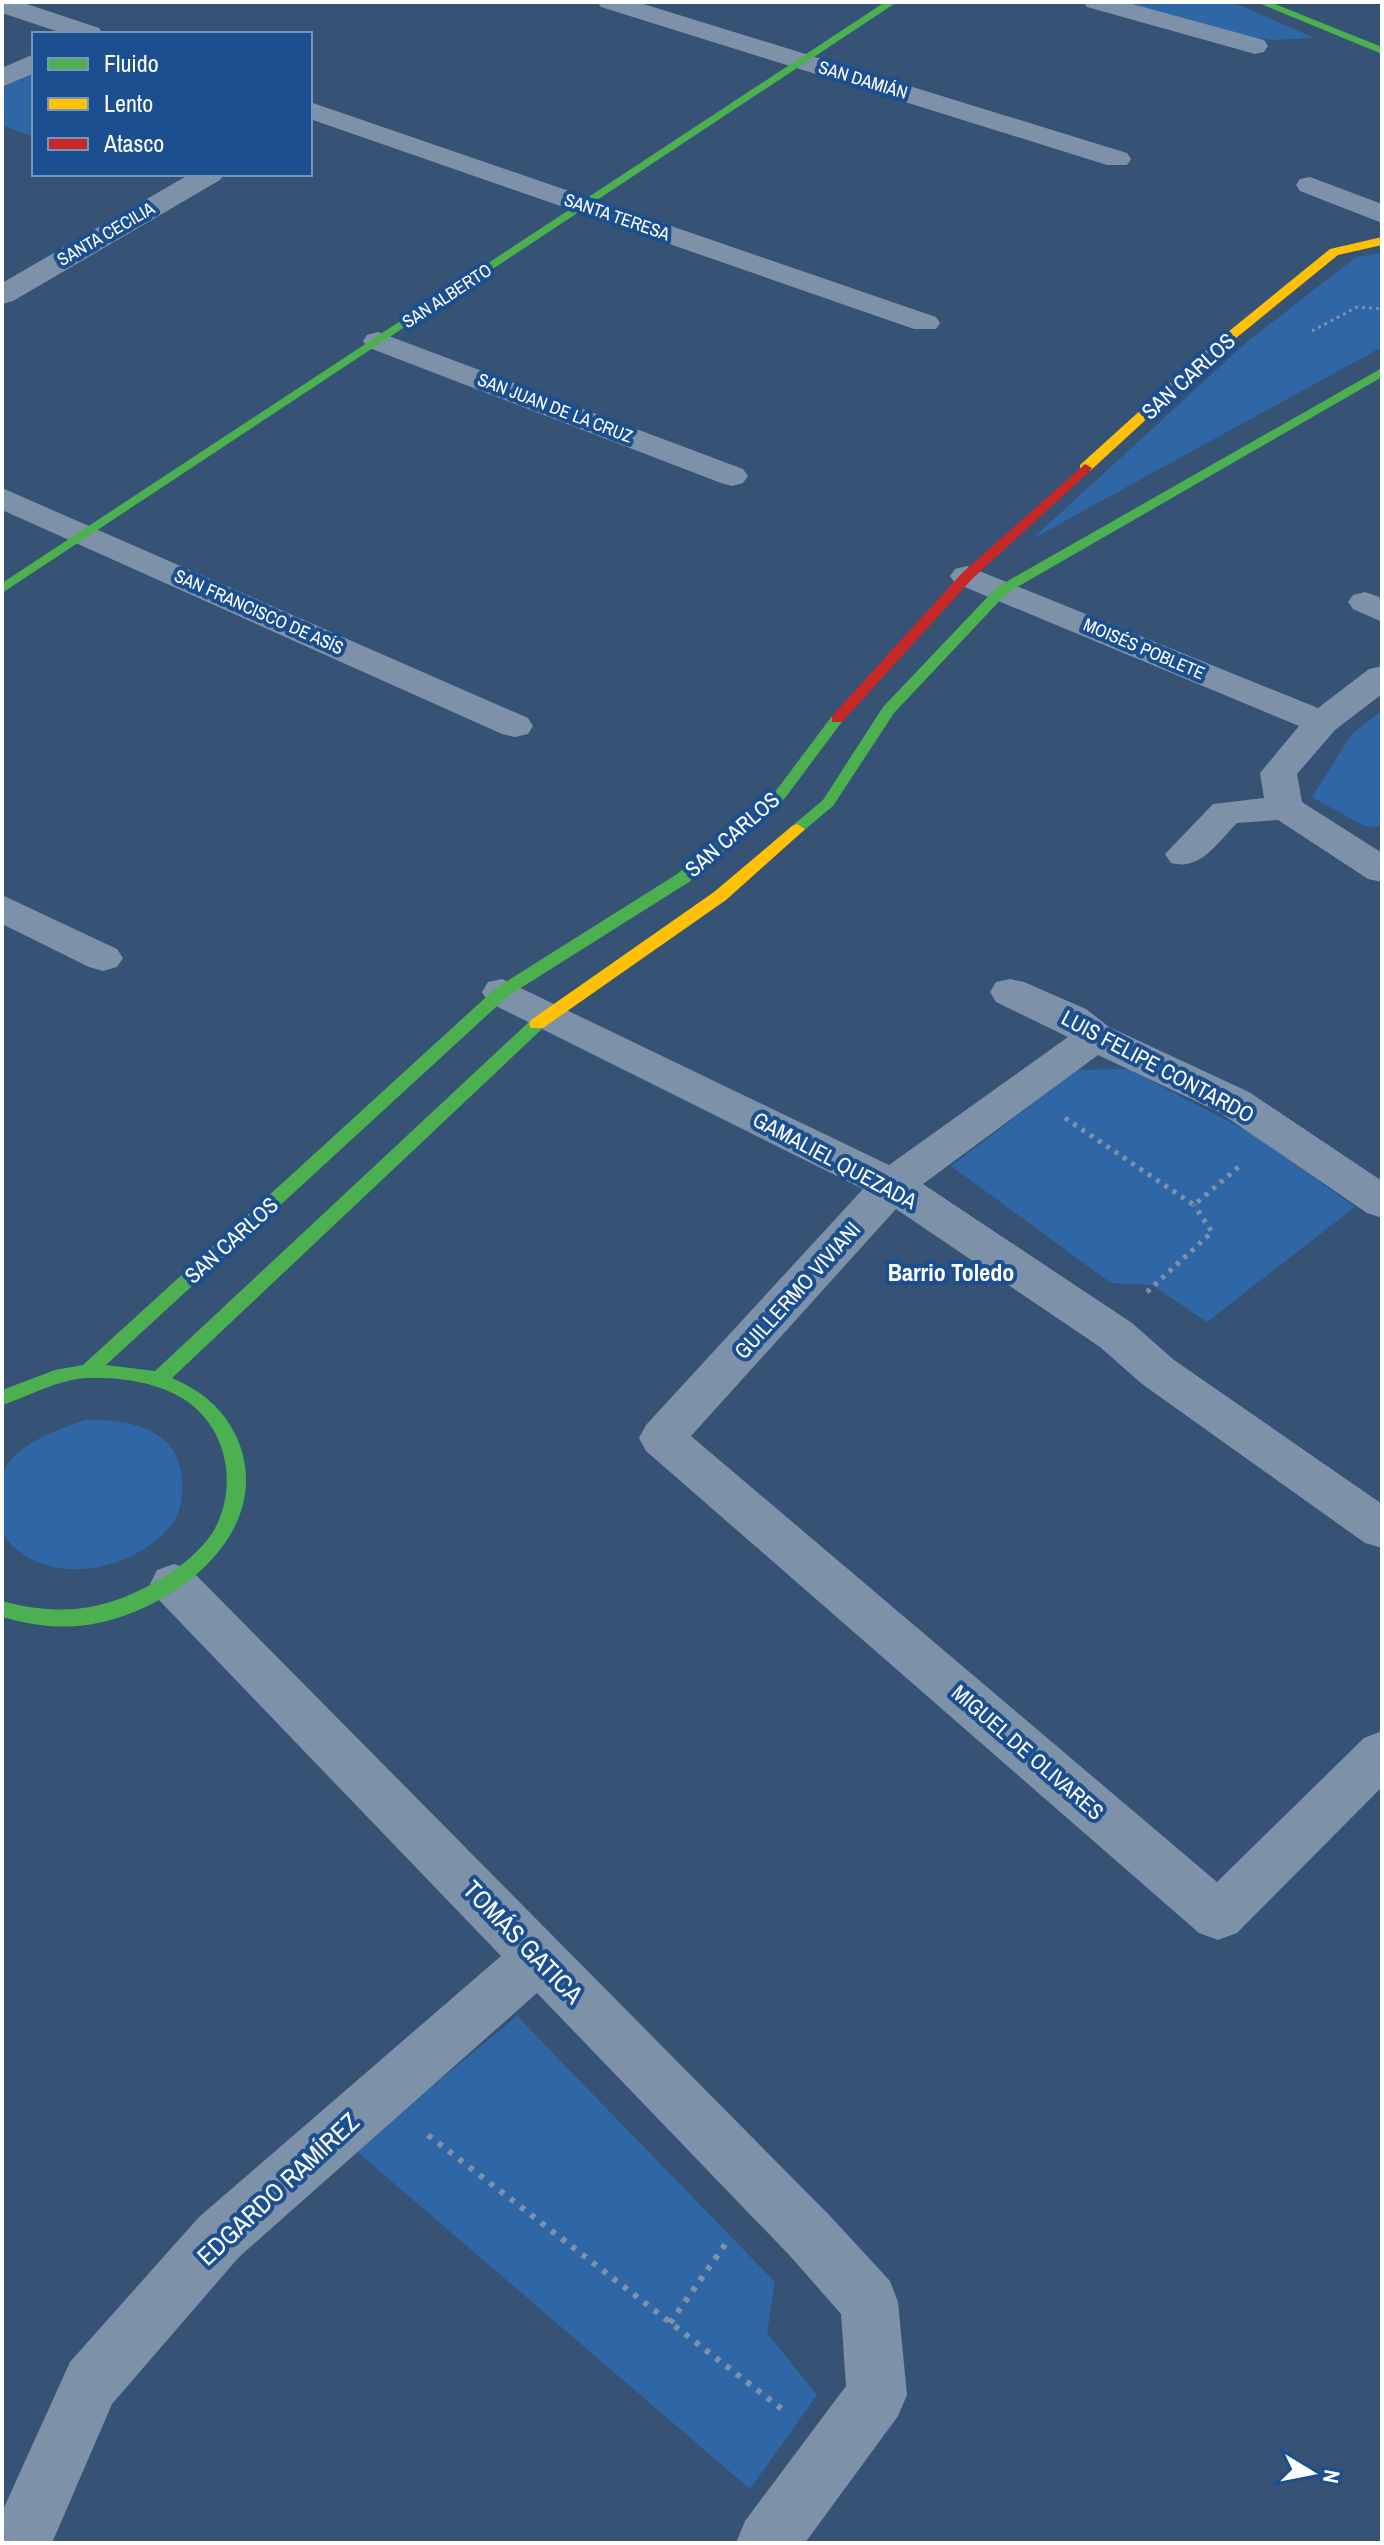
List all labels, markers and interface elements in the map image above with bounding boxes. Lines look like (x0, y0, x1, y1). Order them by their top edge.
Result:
legend (32, 32, 312, 176)
text: Fluido (104, 47, 159, 79)
street label: SAN DAMIÁN (816, 54, 911, 105)
text: Lento (104, 87, 153, 119)
text: Atasco (103, 127, 164, 159)
street label: SANTA TERESA (561, 187, 673, 246)
street label: SANTA CECILIA (52, 195, 159, 272)
street label: SAN ALBERTO (397, 257, 496, 334)
street label: SAN CARLOS (1135, 326, 1241, 426)
street label: SAN JUAN DE LA CRUZ (474, 366, 636, 449)
street label: SAN FRANCISCO DE ASÍS (171, 563, 348, 660)
street label: MOISÉS POBLETE (1080, 612, 1209, 685)
street label: SAN CARLOS (678, 785, 786, 883)
street label: LUIS FELIPE CONTARDO (1056, 1002, 1260, 1130)
street label: GAMALIEL QUEZADA (748, 1104, 923, 1216)
street label: SAN CARLOS (178, 1190, 284, 1290)
street label: GUILLERMO VIVIANI (727, 1215, 867, 1365)
district label: Barrio Toledo (888, 1256, 1014, 1288)
street label: MIGUEL DE OLIVARES (946, 1678, 1110, 1826)
street label: TOMÁS GATICA (455, 1872, 592, 2012)
street label: EDGARDO RAMÍREZ (189, 2104, 366, 2273)
north arrow (1272, 2433, 1352, 2513)
text: N (1316, 2467, 1348, 2485)

